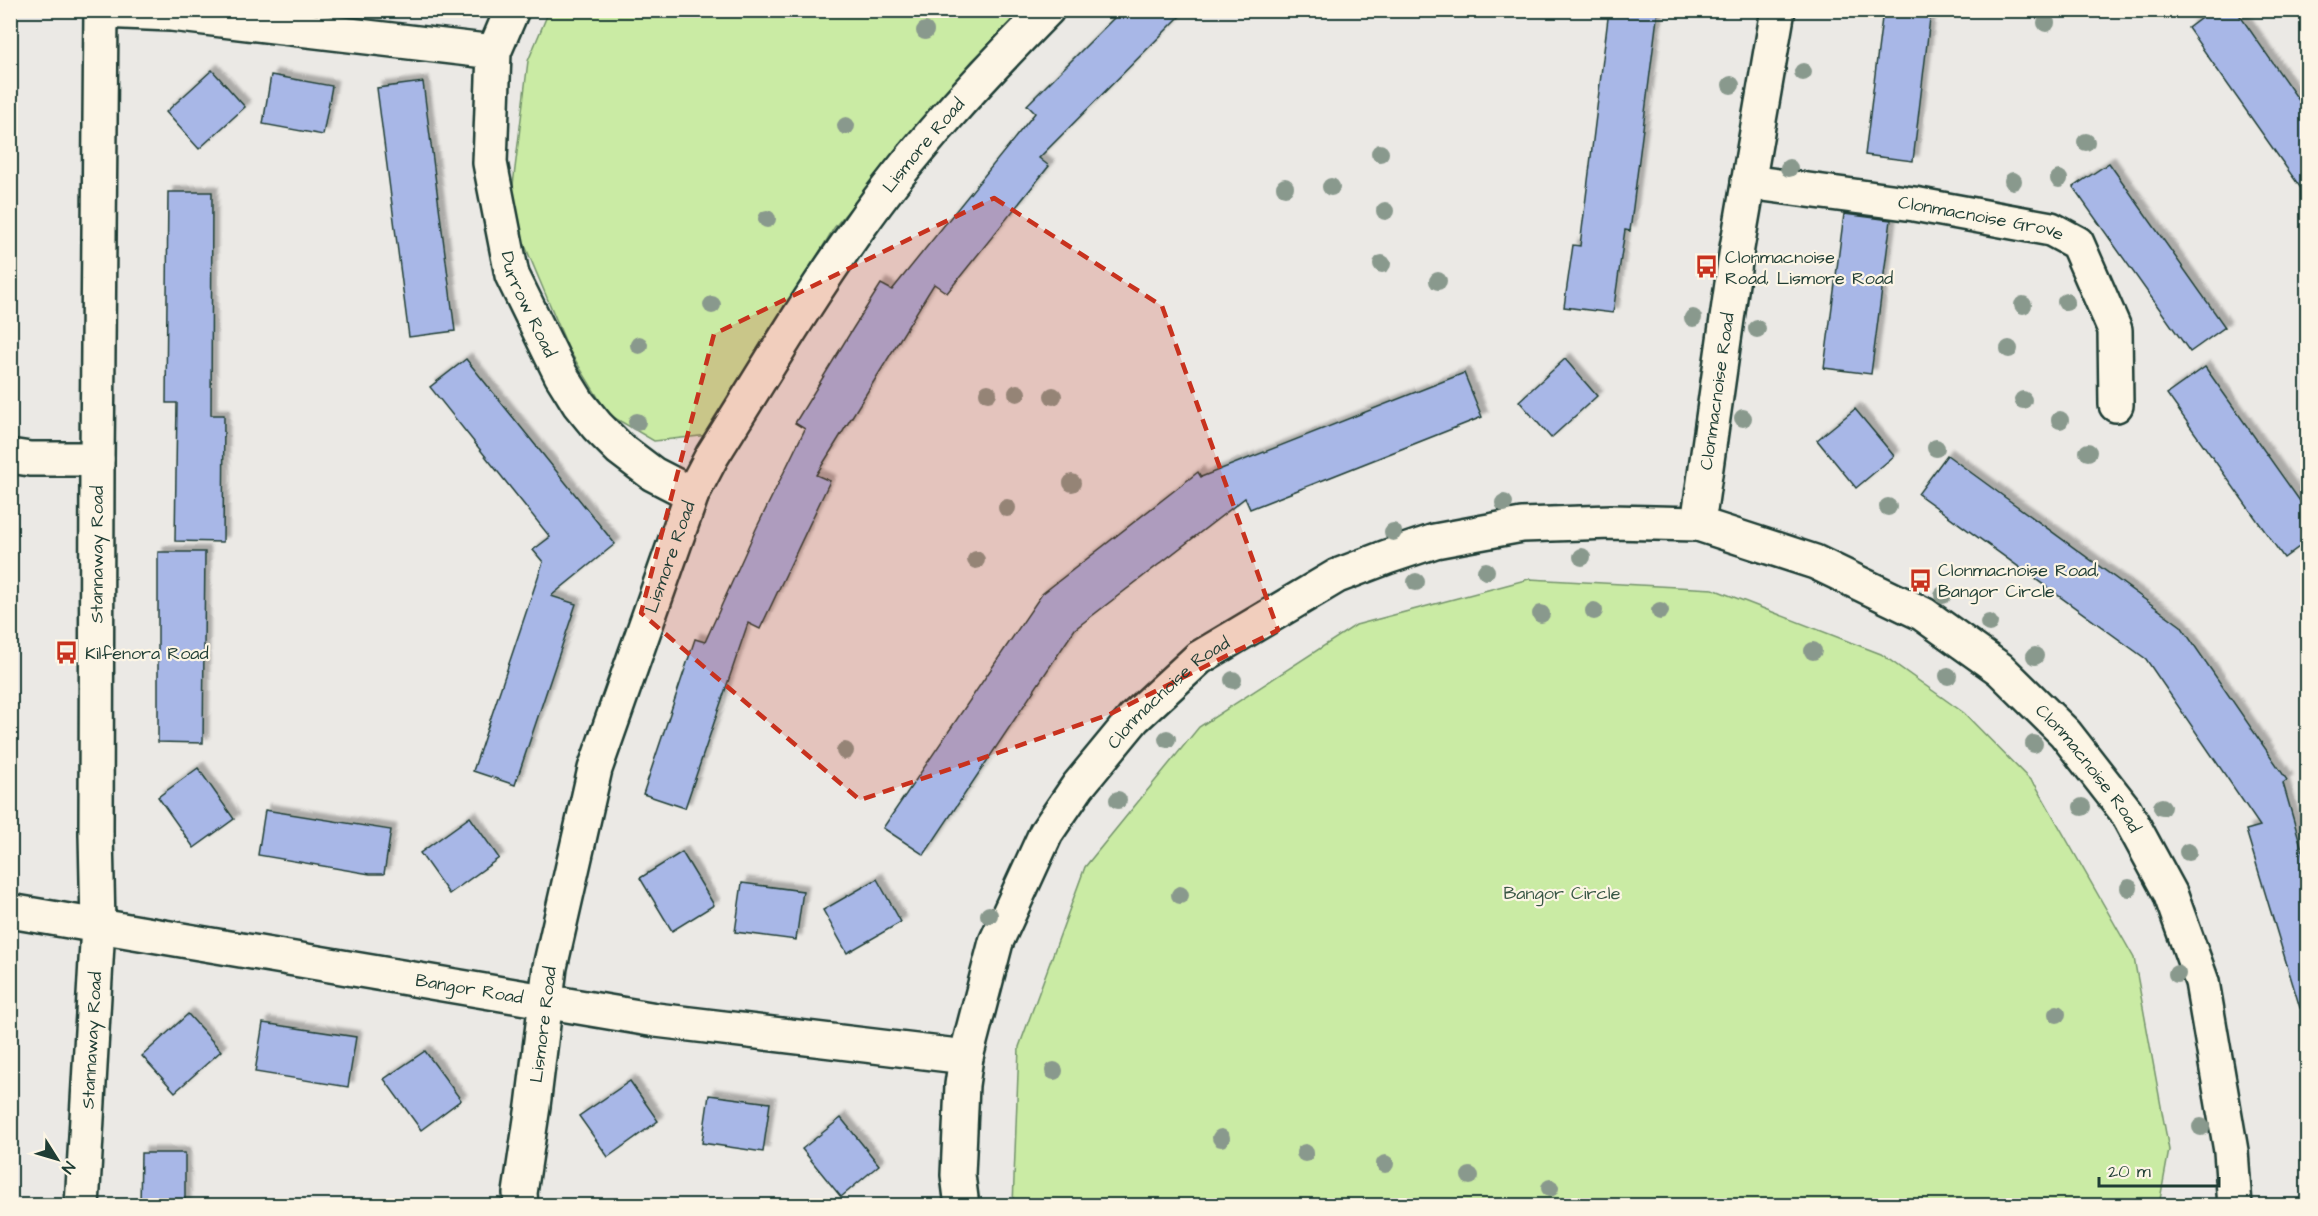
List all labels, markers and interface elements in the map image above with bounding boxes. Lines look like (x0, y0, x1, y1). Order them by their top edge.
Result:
street label: Lismore Road (877, 93, 971, 198)
street label: Clonmacnoise Grove (1897, 190, 2069, 247)
place label: Clonmacnoise Road, Lismore Road (1725, 245, 1893, 291)
street label: Durrow Road (495, 249, 562, 362)
bus stop icon: Clonmacnoise Road, Lismore Road (1694, 254, 1720, 280)
street label: Clonmacnoise Road (1694, 311, 1741, 472)
street label: Stannaway Road (85, 486, 111, 623)
street label: Lismore Road (639, 498, 701, 616)
place label: Clonmacnoise Road, Bangor Circle (1938, 558, 2100, 605)
bus stop icon: Clonmacnoise Road, Bangor Circle (1907, 567, 1933, 593)
street label: Clonmacnoise Road (1101, 631, 1234, 755)
bus stop icon: Kilfenora Road (54, 640, 80, 666)
place label: Kilfenora Road (85, 641, 209, 666)
street label: Clonmacnoise Road (2030, 699, 2147, 837)
park label: Bangor Circle (1504, 881, 1621, 907)
street label: Lismore Road (524, 965, 563, 1084)
street label: Bangor Road (414, 968, 525, 1010)
street label: Stannaway Road (76, 971, 108, 1110)
north arrow (27, 1129, 87, 1189)
scale bar (2099, 1150, 2219, 1188)
text: N (56, 1157, 80, 1178)
text: 20 m (2108, 1159, 2151, 1184)

